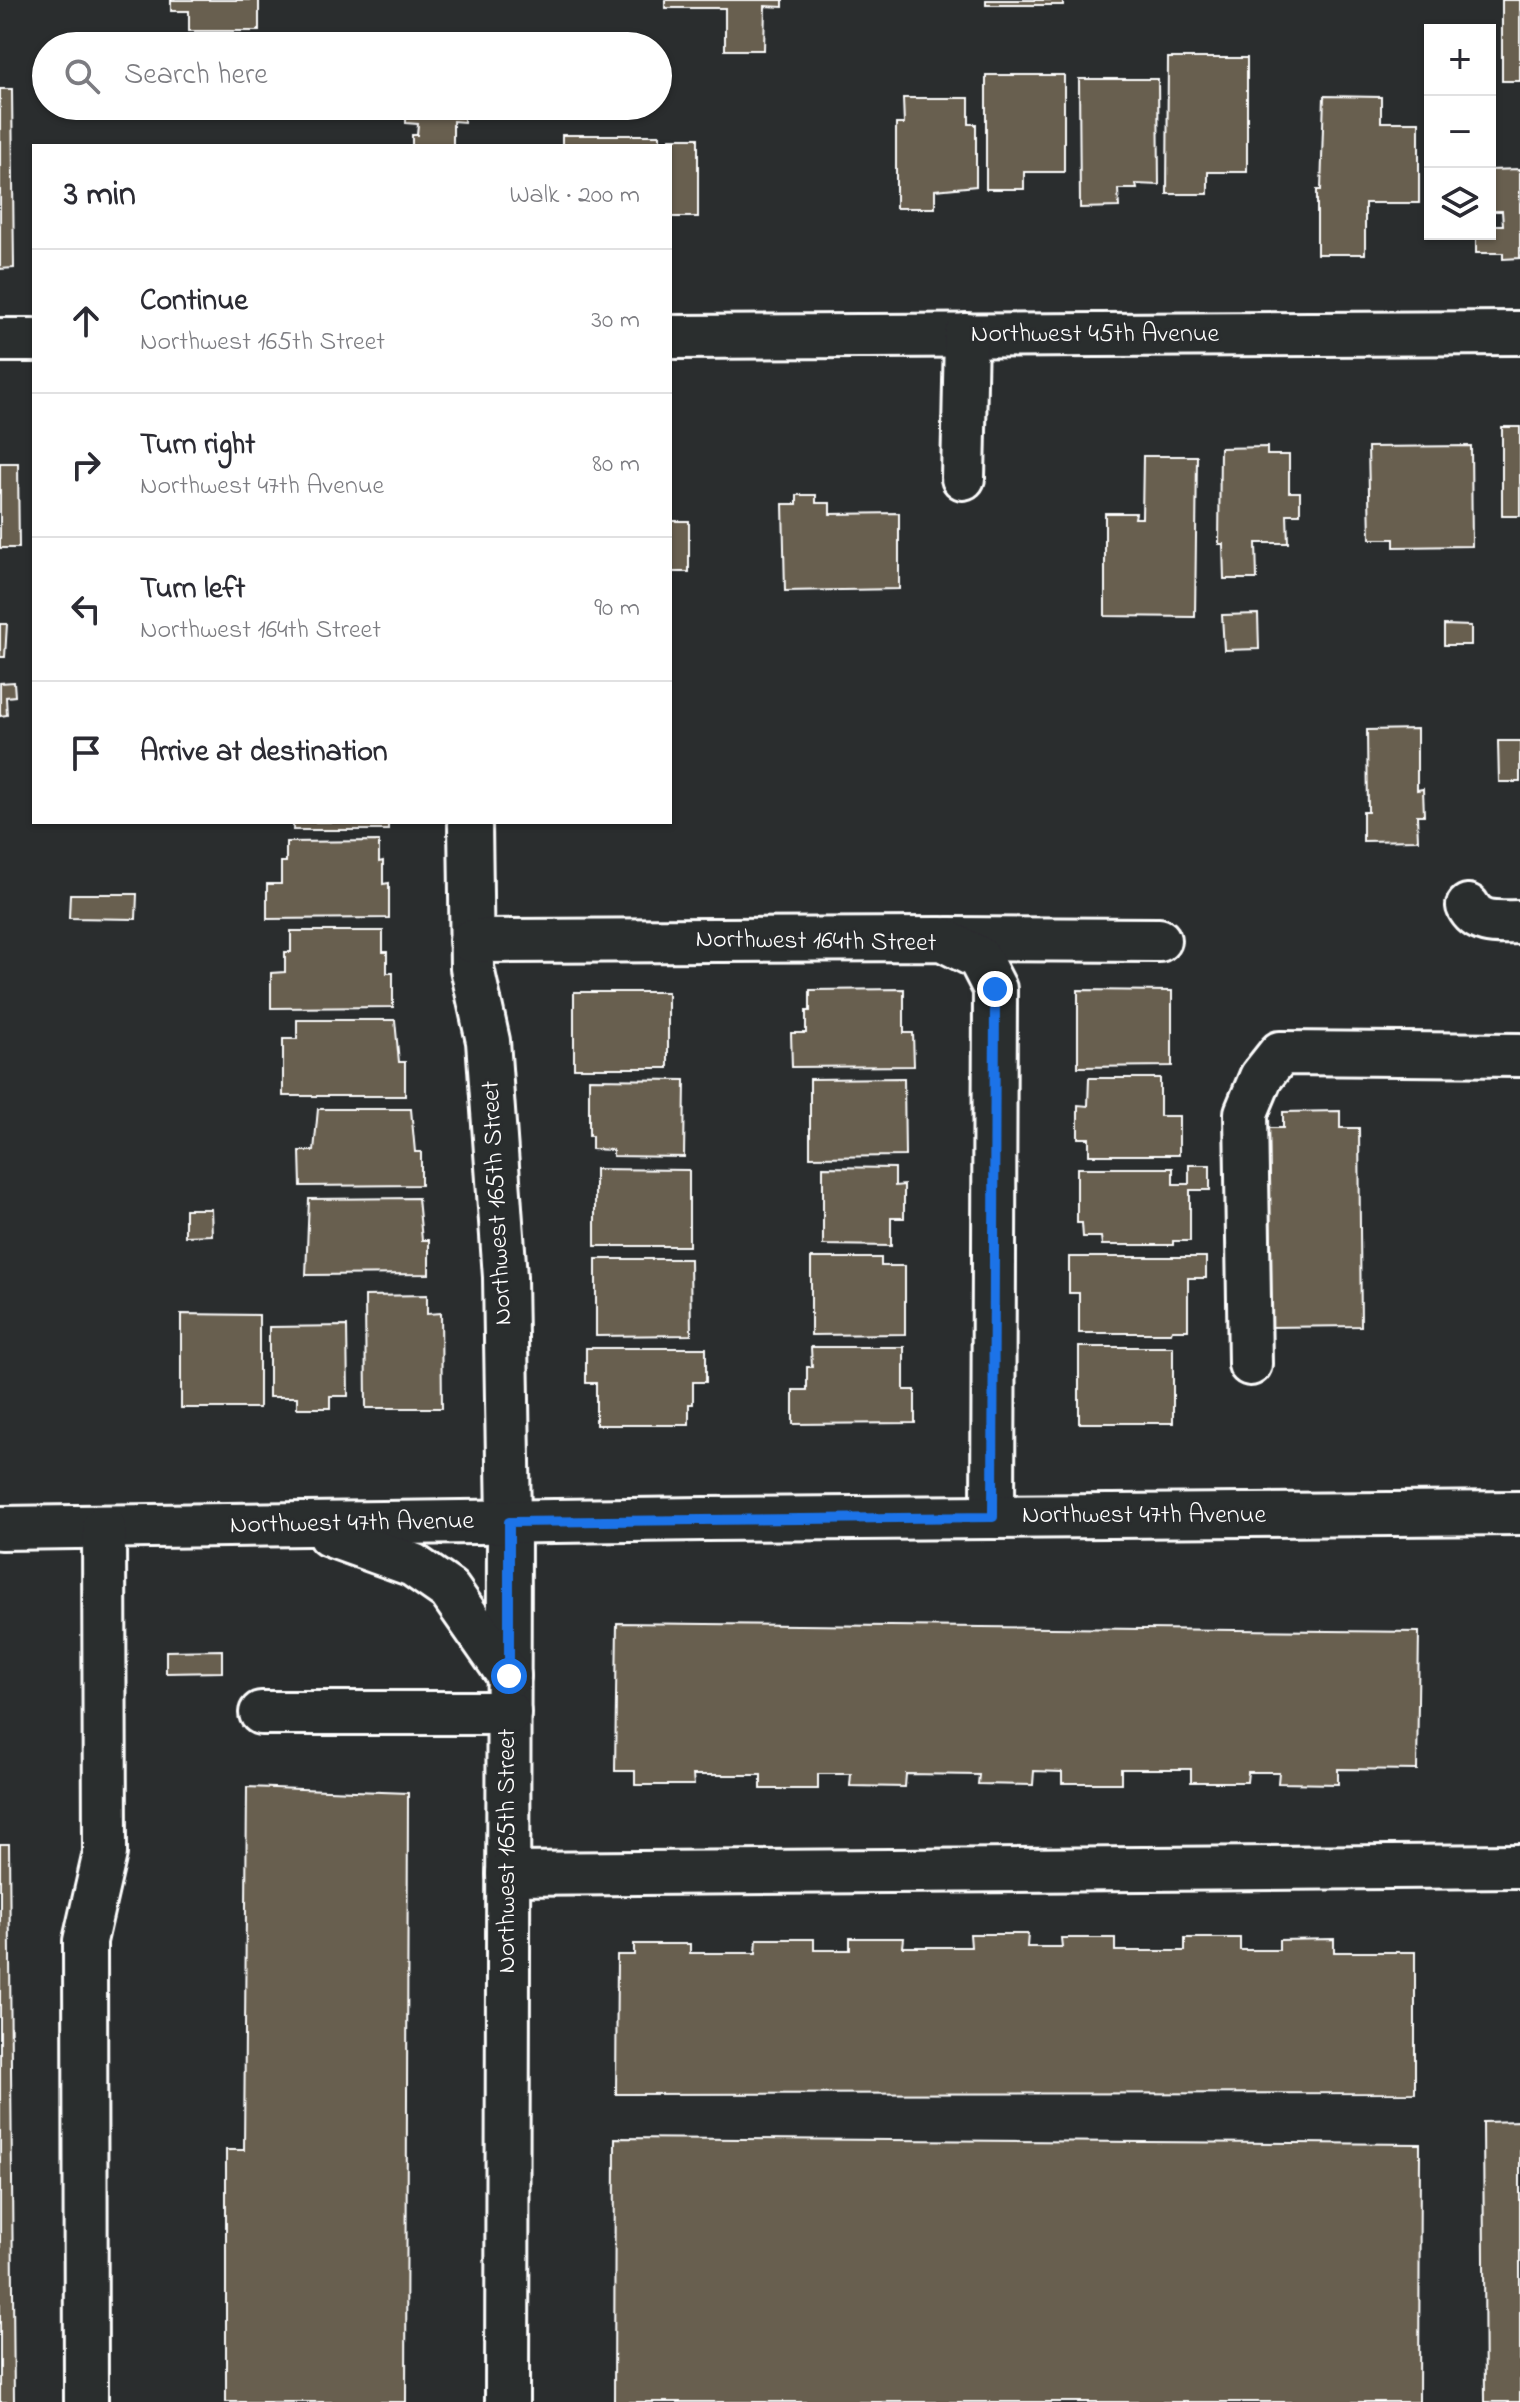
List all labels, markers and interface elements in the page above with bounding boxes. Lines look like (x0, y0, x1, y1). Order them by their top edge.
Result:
map controls (1424, 24, 1496, 240)
button: + (1424, 24, 1496, 96)
search box (32, 32, 672, 120)
icon: search (60, 54, 104, 98)
text: Search here (124, 54, 268, 98)
button: − (1424, 96, 1496, 168)
button: layers (1424, 168, 1496, 240)
text: 3 min (64, 171, 136, 221)
text: Walk · 200 m (509, 177, 640, 215)
text: Continue (140, 280, 248, 324)
icon: ahead (64, 299, 108, 343)
text: 30 m (591, 302, 640, 340)
street label: Northwest 45th Avenue (971, 316, 1219, 354)
text: Northwest 165th Street (140, 324, 385, 362)
text: Turn right (140, 424, 255, 468)
icon: right (64, 443, 108, 487)
text: 80 m (592, 446, 640, 484)
text: Northwest 47th Avenue (140, 468, 384, 506)
text: Turn left (140, 568, 245, 612)
icon: left (64, 587, 108, 631)
text: 90 m (594, 590, 640, 628)
text: Northwest 164th Street (140, 612, 381, 650)
icon: arrive (64, 731, 108, 775)
text: Arrive at destination (140, 731, 388, 775)
street label: Northwest 164th Street (695, 921, 937, 963)
route end (977, 971, 1013, 1007)
street label: Northwest 165th Street (473, 1079, 523, 1326)
street label: Northwest 47th Avenue (1022, 1497, 1266, 1535)
street label: Northwest 47th Avenue (230, 1503, 475, 1545)
route start (491, 1658, 527, 1694)
street label: Northwest 165th Street (489, 1728, 527, 1974)

